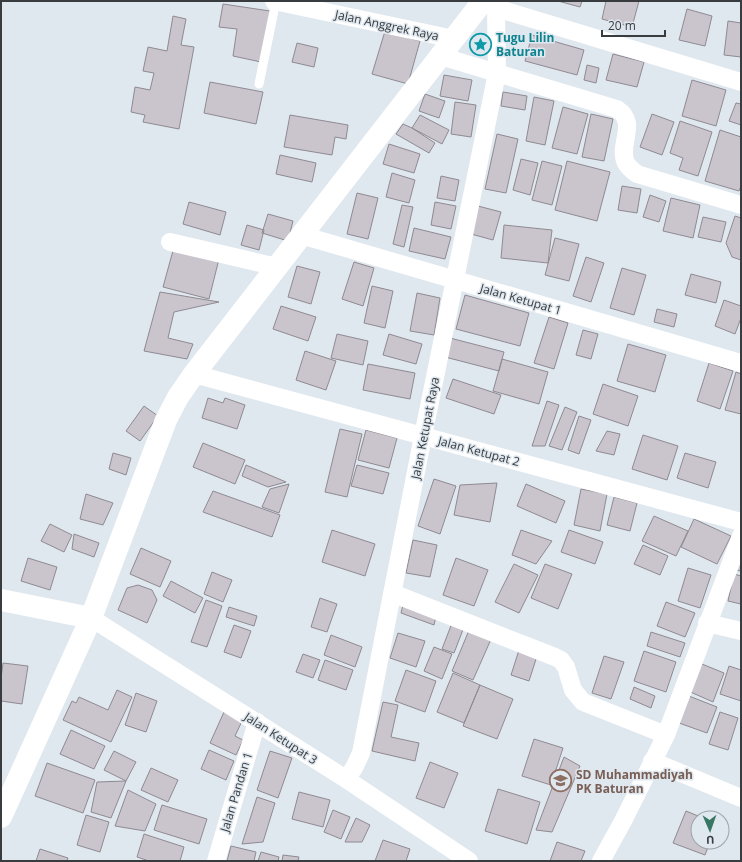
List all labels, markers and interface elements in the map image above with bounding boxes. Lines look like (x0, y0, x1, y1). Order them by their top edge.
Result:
street label: Jalan Anggrek Raya (332, 5, 441, 44)
scale bar (602, 12, 665, 38)
text: 20 m (608, 17, 636, 34)
place label: Tugu Lilin Baturan (496, 29, 554, 60)
place icon: Tugu Lilin Baturan (467, 31, 493, 57)
street label: Jalan Ketupat 1 (477, 279, 564, 319)
street label: Jalan Ketupat Raya (407, 375, 443, 482)
street label: Jalan Ketupat 2 (435, 432, 522, 470)
street label: Jalan Ketupat 3 (240, 707, 321, 768)
street label: Jalan Pandan 1 (215, 750, 256, 835)
place label: SD Muhammadiyah PK Baturan (576, 766, 693, 797)
school or university icon: SD Muhammadiyah PK Baturan (548, 768, 574, 794)
north arrow (690, 810, 730, 850)
text: U (706, 833, 715, 848)

